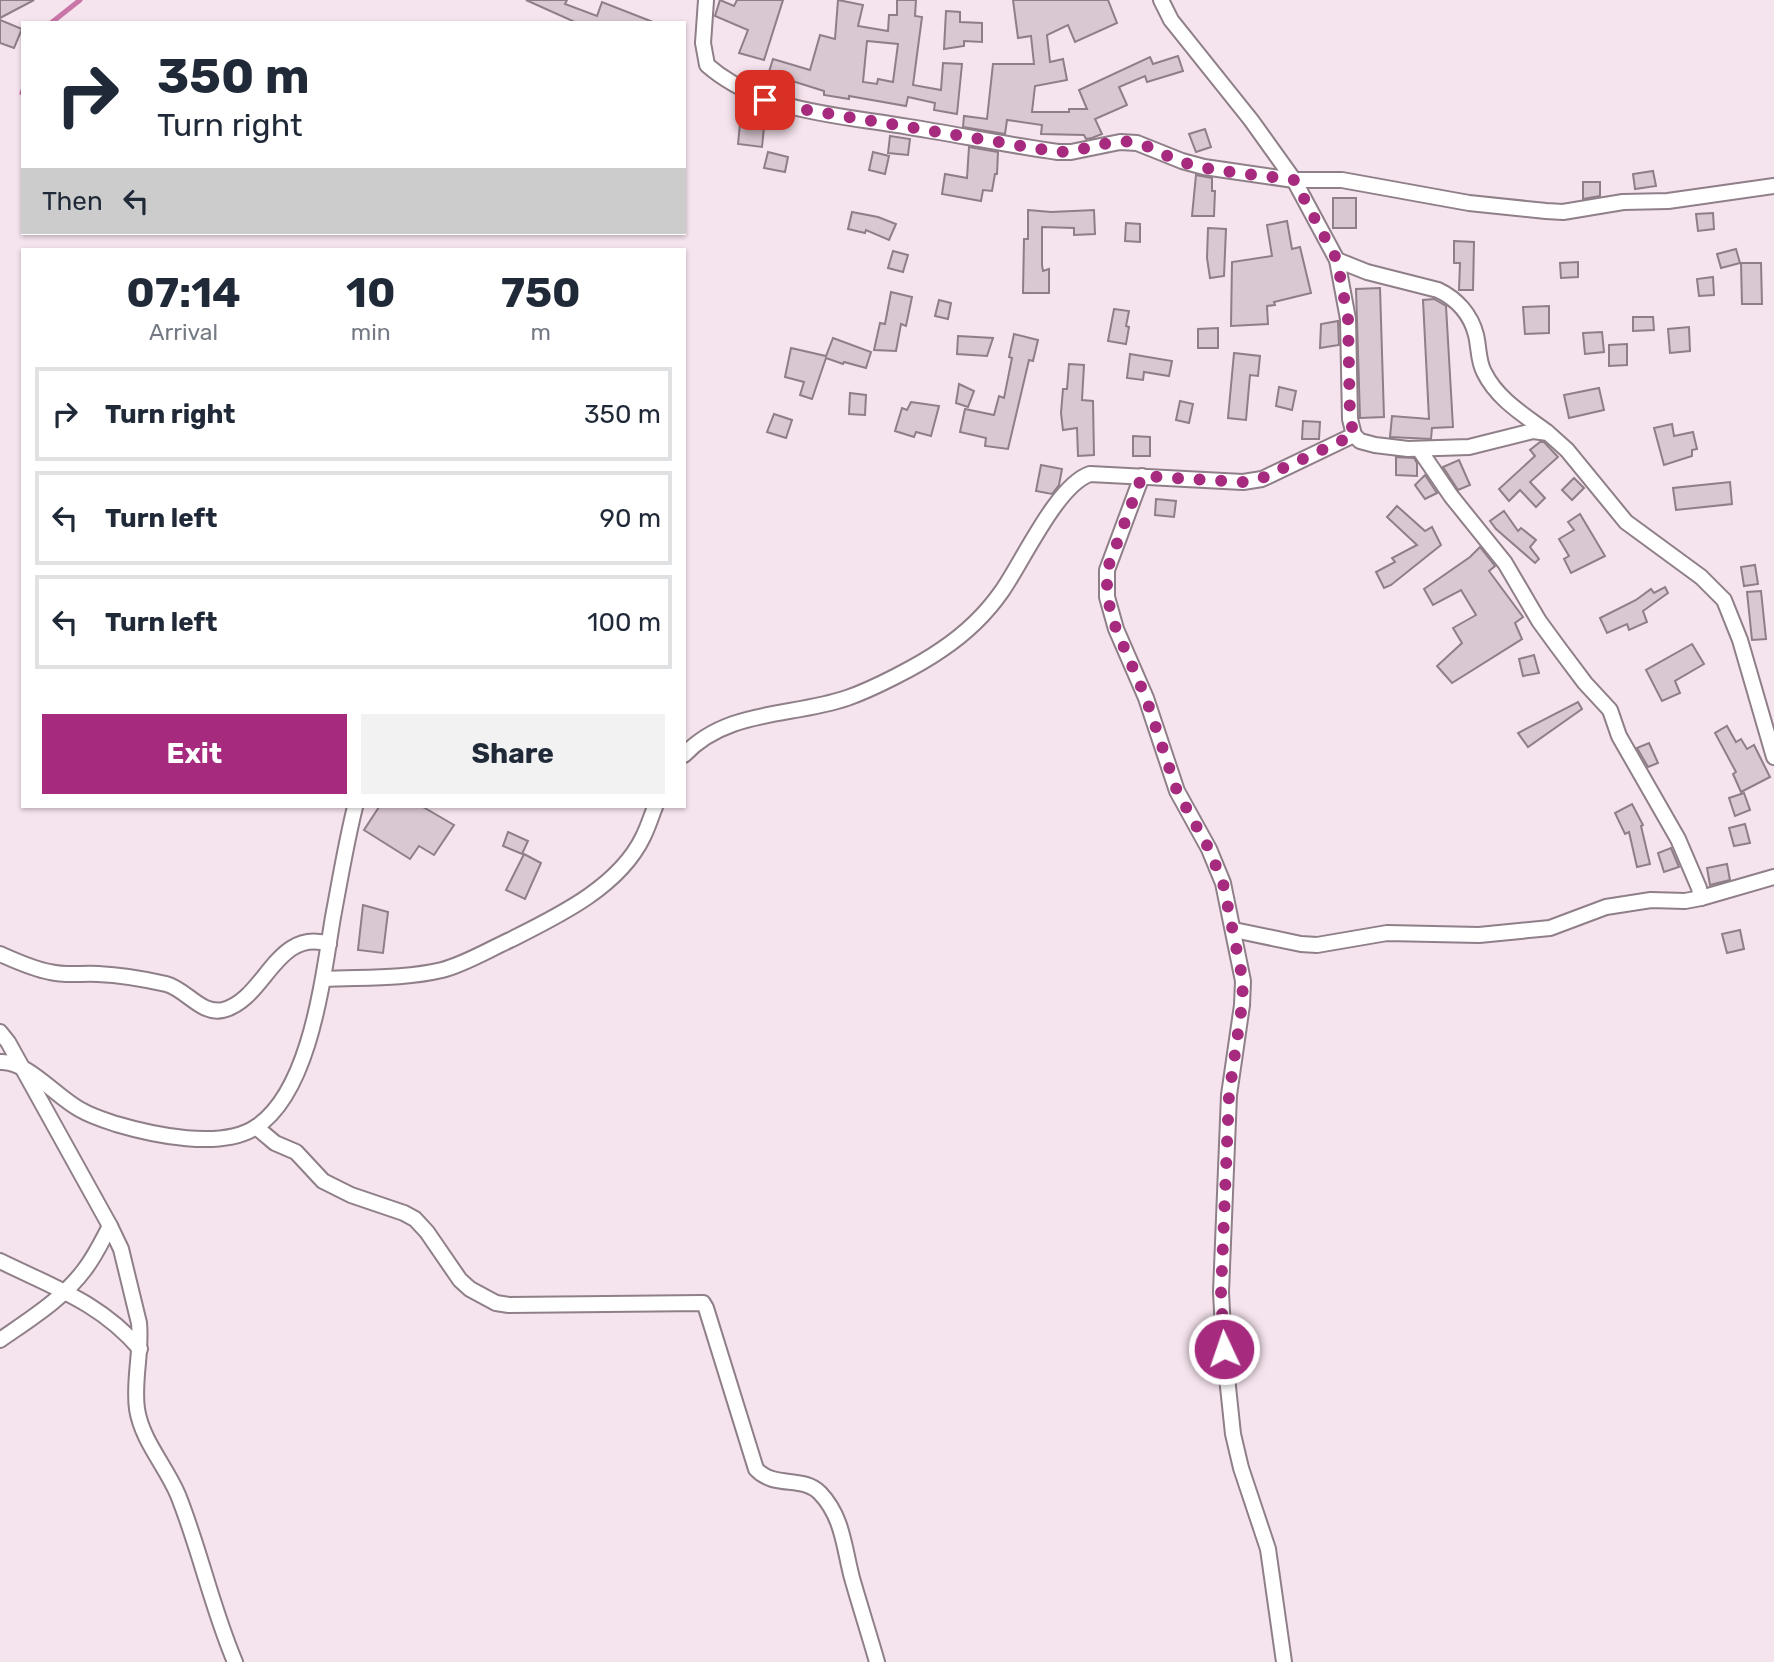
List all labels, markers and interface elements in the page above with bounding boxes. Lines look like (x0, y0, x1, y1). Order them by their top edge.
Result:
text: 350 m (157, 47, 310, 105)
icon: right (42, 49, 133, 140)
pin (735, 70, 795, 130)
icon: arrive (746, 81, 784, 119)
text: Turn right (157, 106, 302, 144)
icon: left (117, 182, 155, 220)
text: Then (42, 186, 103, 217)
text: 07:14 (126, 268, 241, 318)
text: 10 (346, 268, 396, 318)
text: 750 (501, 268, 581, 318)
text: Arrival (149, 318, 218, 346)
text: min (351, 318, 391, 346)
text: m (531, 318, 551, 346)
icon: right (46, 395, 84, 433)
text: Turn right (105, 399, 235, 430)
text: 350 m (584, 399, 661, 430)
icon: left (46, 499, 84, 537)
text: Turn left (105, 503, 217, 534)
text: 90 m (600, 503, 661, 534)
icon: left (46, 603, 84, 641)
text: Turn left (105, 607, 217, 638)
text: 100 m (587, 607, 661, 638)
button: Exit (42, 714, 347, 794)
button: Share (361, 714, 665, 794)
position arrow (1187, 1312, 1261, 1386)

